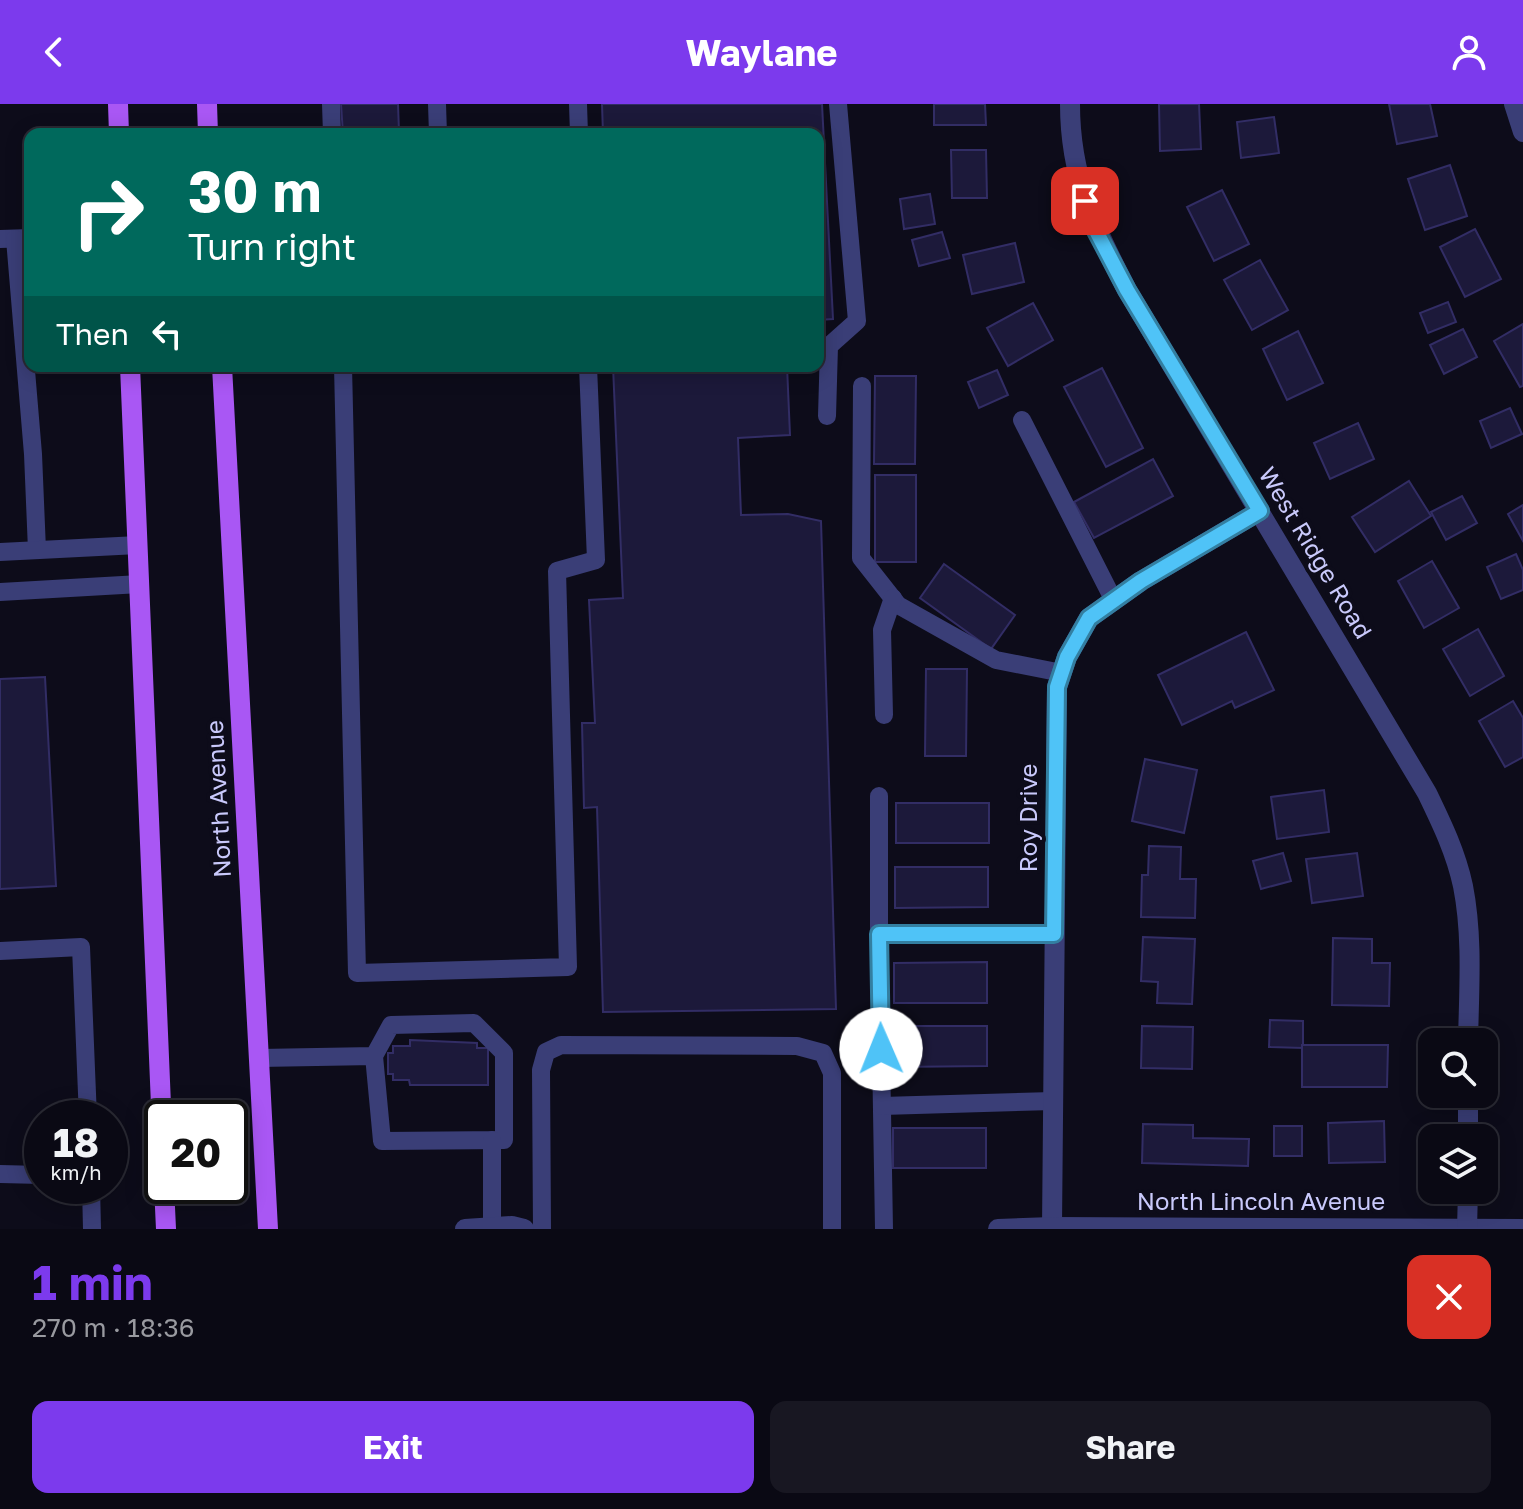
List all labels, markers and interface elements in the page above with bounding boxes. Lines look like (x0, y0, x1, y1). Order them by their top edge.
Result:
icon: back (32, 30, 76, 74)
icon: person (1447, 30, 1491, 74)
text: Waylane (685, 31, 838, 74)
text: 30 m (188, 157, 322, 224)
icon: right (56, 160, 160, 264)
pin (1051, 167, 1119, 235)
icon: arrive (1063, 179, 1107, 223)
text: Turn right (188, 225, 356, 268)
icon: left (145, 312, 189, 356)
text: Then (56, 316, 129, 352)
street label: West Ridge Road (1254, 461, 1379, 643)
street label: North Avenue (199, 720, 236, 879)
street label: Roy Drive (1013, 764, 1042, 872)
position arrow (839, 1007, 923, 1091)
map controls (1418, 1028, 1498, 1204)
button: search (1418, 1028, 1498, 1108)
speed limit sign: 20 (144, 1100, 248, 1204)
text: 18 (53, 1118, 99, 1166)
button: layers (1418, 1124, 1498, 1204)
text: km/h (51, 1160, 101, 1184)
street label: North Lincoln Avenue (1137, 1186, 1385, 1215)
text: 1 min (32, 1253, 153, 1311)
button: close (1407, 1255, 1491, 1339)
text: 270 m · 18:36 (32, 1312, 195, 1343)
button: Exit (32, 1401, 754, 1493)
button: Share (770, 1401, 1491, 1493)

